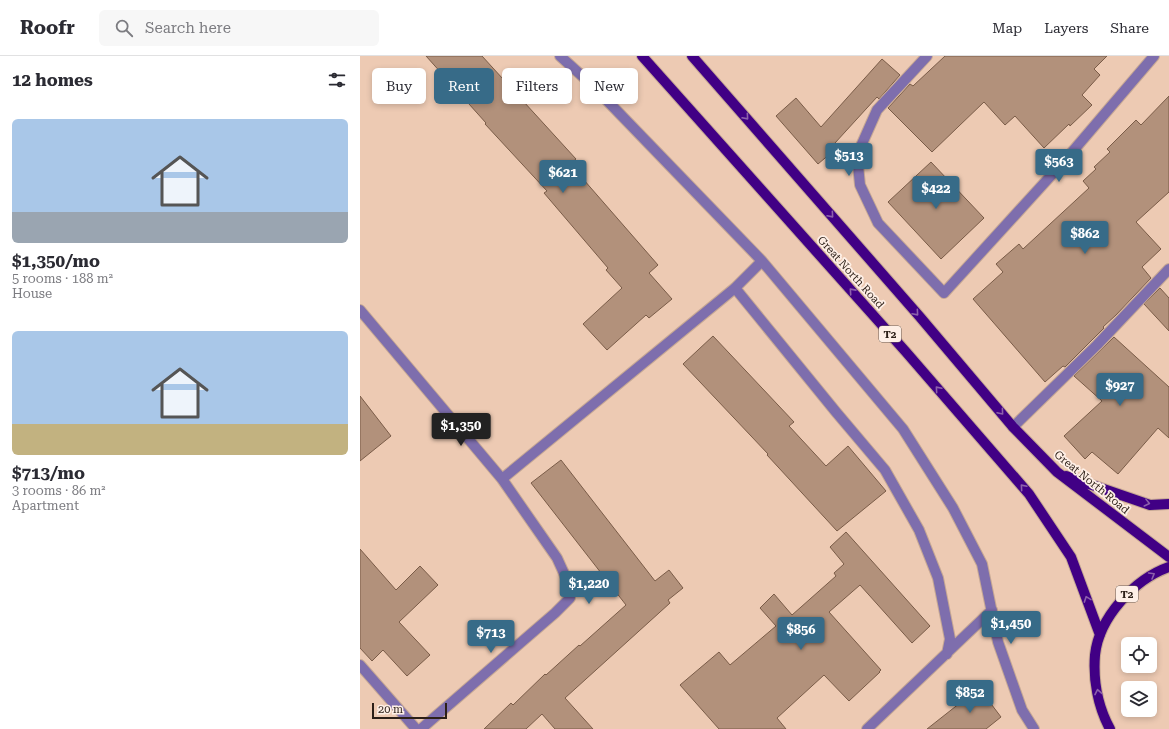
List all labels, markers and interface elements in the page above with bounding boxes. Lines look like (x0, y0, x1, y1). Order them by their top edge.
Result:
search box (99, 10, 379, 46)
text: Roofr (20, 16, 75, 39)
icon: search (113, 17, 135, 39)
text: Search here (145, 19, 231, 37)
text: Map (992, 20, 1022, 36)
text: Layers (1044, 20, 1088, 36)
text: Share (1110, 20, 1149, 36)
chip: Buy (372, 68, 426, 104)
chip: Rent (434, 68, 494, 104)
chip: Filters (502, 68, 572, 104)
chip: New (580, 68, 638, 104)
icon: filters (326, 69, 348, 91)
text: 12 homes (12, 70, 93, 90)
one-way arrow (741, 112, 748, 120)
pin: $513 (825, 143, 873, 177)
icon: home (144, 145, 216, 217)
text: $513 (834, 148, 864, 163)
pin: $563 (1035, 149, 1083, 183)
text: $563 (1044, 154, 1074, 169)
pin: $621 (539, 160, 587, 194)
text: $621 (548, 165, 578, 180)
pin: $422 (912, 176, 960, 210)
text: $422 (921, 181, 951, 196)
one-way arrow (826, 210, 834, 218)
pin: $862 (1061, 221, 1109, 255)
text: $862 (1070, 226, 1100, 241)
street label: Great North Road (815, 233, 887, 311)
text: $1,350/mo (12, 251, 100, 271)
text: 5 rooms · 188 m² (12, 271, 113, 286)
text: House (12, 286, 52, 301)
one-way arrow (849, 288, 856, 296)
one-way arrow (912, 308, 919, 316)
road number: T2 (879, 326, 901, 342)
icon: home (144, 357, 216, 429)
pin: $927 (1096, 373, 1144, 407)
text: $927 (1105, 378, 1135, 393)
one-way arrow (935, 386, 942, 393)
one-way arrow (996, 407, 1003, 415)
pin: $1,350 (428, 413, 494, 447)
text: $1,350 (441, 418, 481, 433)
street label: Great North Road (1051, 448, 1132, 517)
text: $713/mo (12, 463, 85, 483)
text: 3 rooms · 86 m² (12, 483, 106, 498)
one-way arrow (1020, 484, 1027, 492)
text: Apartment (12, 498, 79, 513)
one-way arrow (1143, 498, 1150, 507)
pin: $1,220 (556, 571, 622, 605)
one-way arrow (1148, 573, 1155, 580)
text: $1,220 (569, 576, 609, 591)
road number: T2 (1116, 586, 1138, 602)
one-way arrow (1083, 595, 1091, 602)
pin: $1,450 (978, 611, 1044, 645)
text: $1,450 (991, 616, 1031, 631)
pin: $856 (777, 617, 825, 651)
pin: $713 (467, 620, 515, 654)
text: $856 (786, 622, 816, 637)
text: $713 (476, 625, 506, 640)
map controls (1121, 637, 1157, 717)
button: locate (1121, 637, 1157, 673)
pin: $852 (946, 680, 994, 714)
button: layers (1121, 681, 1157, 717)
text: $852 (955, 685, 985, 700)
one-way arrow (1094, 689, 1102, 696)
scale bar (372, 701, 447, 720)
text: 20 m (378, 703, 403, 716)

